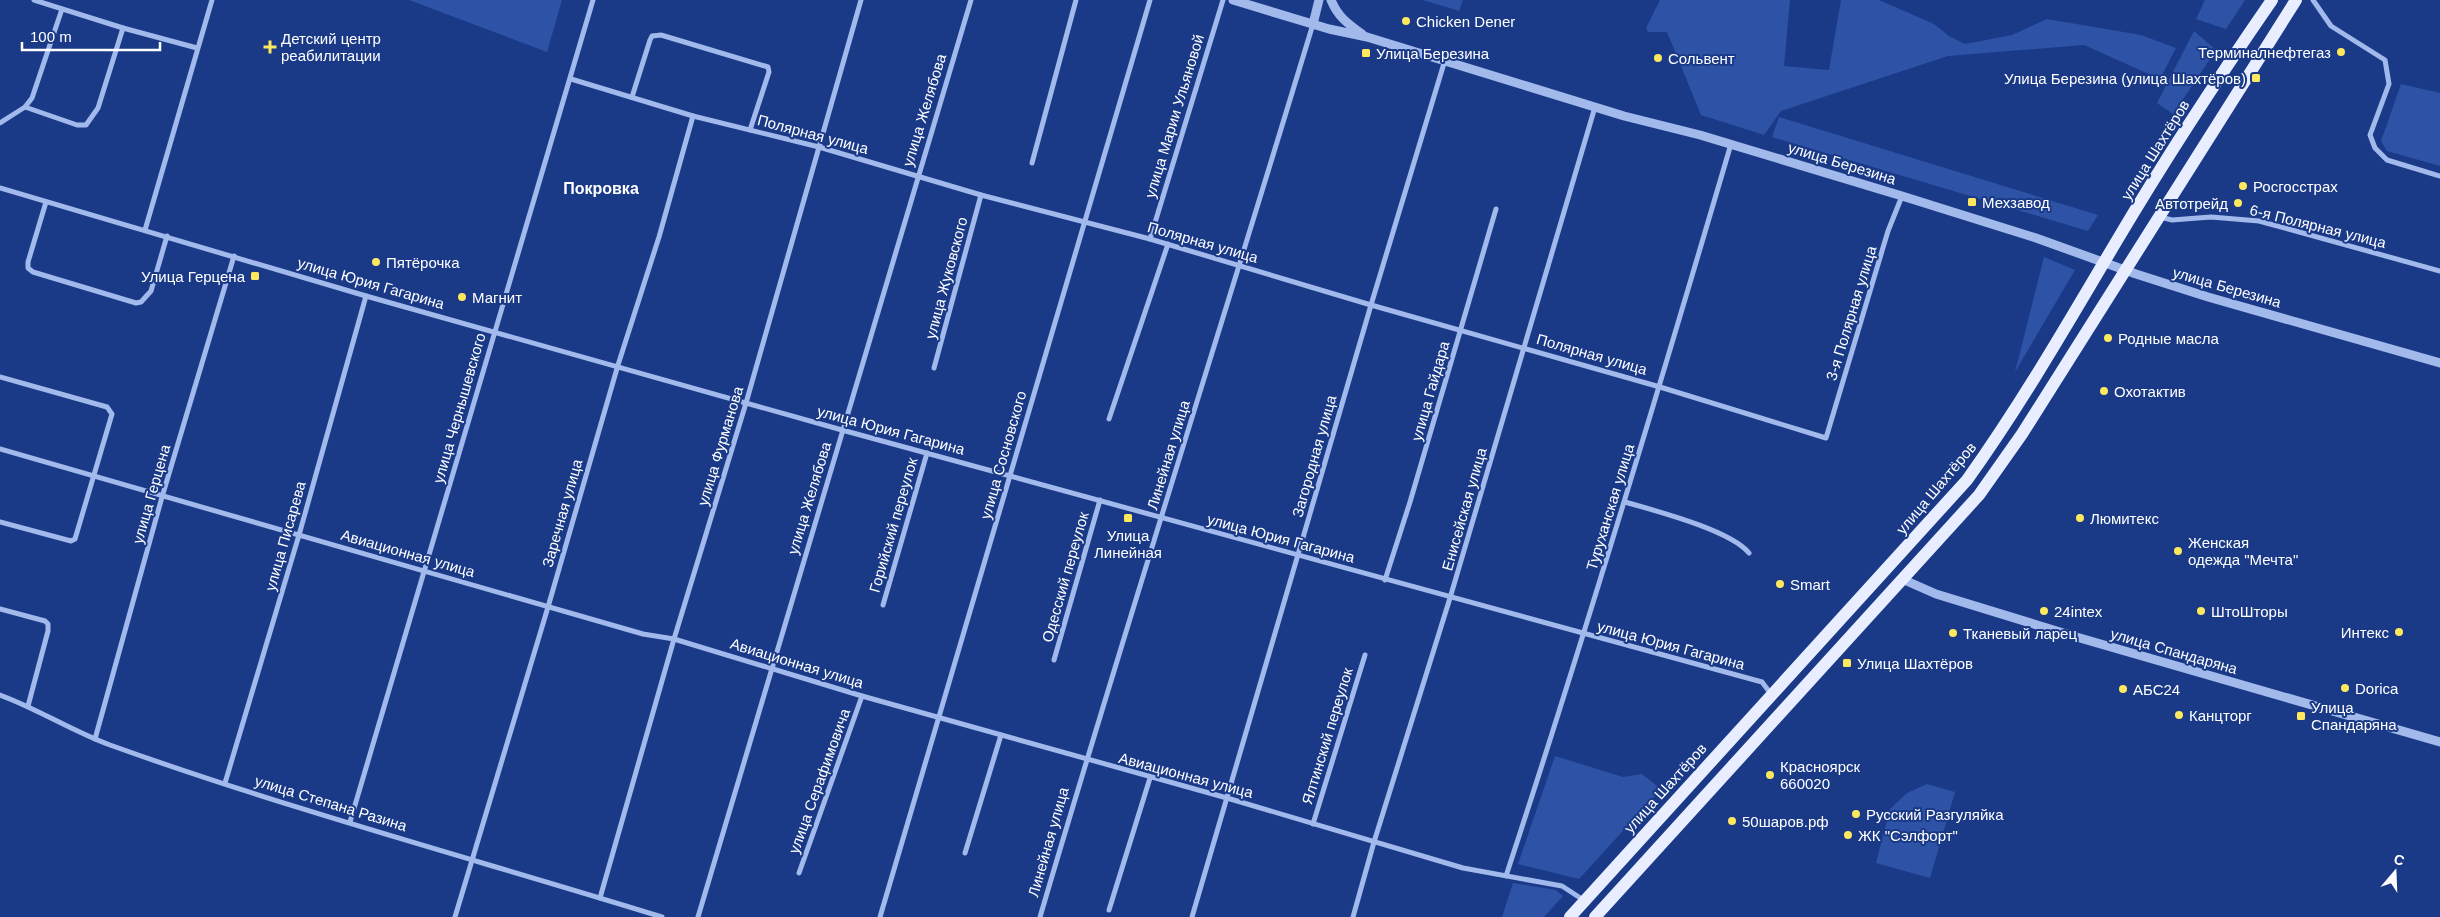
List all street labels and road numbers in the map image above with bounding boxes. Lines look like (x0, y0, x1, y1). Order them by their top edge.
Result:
street label: улица Марии Ульяновой (1141, 32, 1207, 200)
street label: улица Желябова (899, 51, 949, 168)
street label: улица Шахтёров (2117, 97, 2193, 203)
street label: Полярная улица (756, 111, 871, 157)
street label: улица Березина (1786, 139, 1899, 188)
street label: 6-я Полярная улица (2248, 201, 2389, 251)
street label: улица Жуковского (922, 215, 970, 341)
street label: Полярная улица (1146, 218, 1261, 266)
street label: 3-я Полярная улица (1822, 243, 1880, 382)
street label: улица Юрия Гагарина (296, 254, 447, 312)
street label: улица Березина (2171, 263, 2284, 311)
street label: Полярная улица (1535, 330, 1650, 378)
street label: улица Чернышевского (429, 331, 489, 485)
street label: улица Гайдара (1408, 338, 1453, 443)
street label: улица Фурманова (694, 384, 746, 508)
street label: улица Сосновского (977, 389, 1029, 521)
street label: Загородная улица (1288, 392, 1340, 519)
street label: Линейная улица (1143, 398, 1193, 512)
street label: улица Юрия Гагарина (815, 402, 967, 458)
street label: улица Желябова (784, 439, 834, 556)
street label: улица Шахтёров (1893, 439, 1979, 537)
street label: Туруханская улица (1583, 441, 1638, 572)
street label: улица Герцена (129, 442, 173, 546)
street label: Енисейская улица (1438, 445, 1490, 572)
street label: Горийский переулок (866, 455, 921, 594)
street label: Заречная улица (538, 456, 586, 569)
street label: улица Писарева (261, 479, 309, 593)
street label: Одесский переулок (1038, 509, 1092, 644)
street label: улица Юрия Гагарина (1205, 510, 1357, 566)
street label: Авиационная улица (339, 526, 478, 580)
street label: улица Юрия Гагарина (1595, 617, 1747, 673)
street label: улица Спандаряна (2109, 625, 2240, 677)
street label: Авиационная улица (728, 635, 866, 692)
street label: Ялтинский переулок (1298, 665, 1356, 806)
street label: улица Серафимовича (785, 706, 853, 856)
street label: улица Шахтёров (1620, 740, 1710, 836)
street label: Авиационная улица (1117, 749, 1256, 801)
street label: улица Степана Разина (253, 772, 410, 834)
street label: Линейная улица (1024, 785, 1072, 899)

